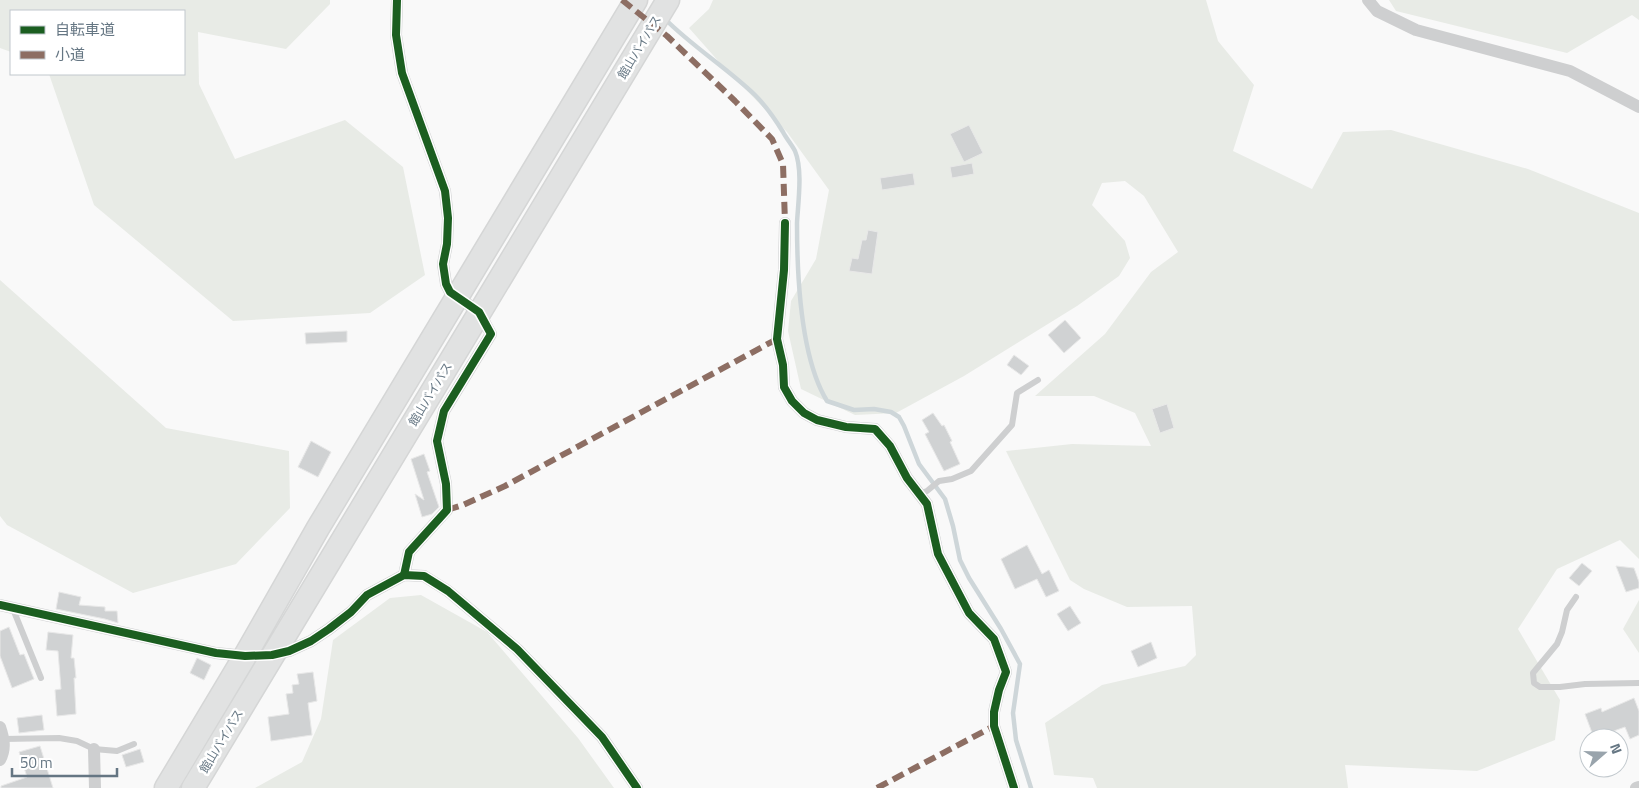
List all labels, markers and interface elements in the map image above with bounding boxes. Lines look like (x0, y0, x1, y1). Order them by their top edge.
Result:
legend (10, 10, 185, 75)
street label: 館山バイパス (612, 11, 666, 83)
text: 自転車道 (55, 18, 115, 41)
text: 小道 (55, 43, 85, 66)
street label: 館山バイパス (403, 358, 457, 430)
street label: 館山バイパス (194, 705, 248, 777)
north arrow (1579, 728, 1629, 778)
text: N (1605, 740, 1628, 757)
scale bar (12, 746, 118, 778)
text: 50 m (20, 751, 53, 774)

